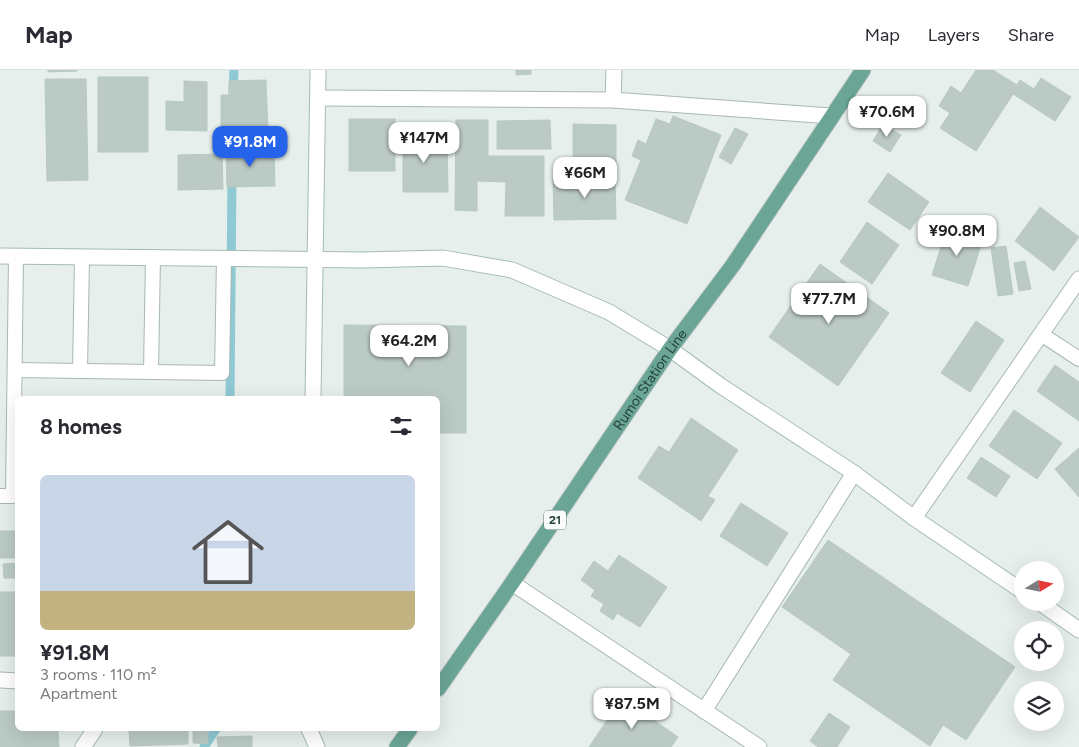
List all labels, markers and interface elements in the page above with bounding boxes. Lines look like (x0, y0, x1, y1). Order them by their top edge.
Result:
text: Map (25, 20, 73, 49)
text: Map (865, 24, 900, 46)
text: Layers (928, 24, 980, 46)
text: Share (1008, 24, 1054, 46)
pin: ¥70.6M (846, 96, 928, 138)
text: ¥70.6M (859, 102, 915, 121)
pin: ¥147M (389, 122, 459, 164)
pin: ¥91.8M (209, 126, 291, 168)
text: ¥147M (399, 128, 449, 147)
text: ¥91.8M (223, 132, 277, 151)
pin: ¥66M (555, 156, 615, 199)
text: ¥66M (564, 163, 606, 182)
pin: ¥90.8M (916, 214, 998, 257)
text: ¥90.8M (929, 221, 985, 240)
pin: ¥77.7M (788, 282, 870, 325)
text: ¥77.7M (802, 289, 856, 308)
pin: ¥64.2M (368, 324, 450, 367)
street label: Rumoi Station Line (610, 326, 691, 433)
text: ¥64.2M (381, 331, 437, 350)
icon: filters (387, 412, 415, 440)
text: 8 homes (40, 414, 122, 439)
icon: home (183, 507, 273, 597)
road number: 21 (544, 510, 566, 530)
north arrow (1014, 561, 1064, 611)
map controls (1014, 561, 1064, 731)
button: locate (1014, 621, 1064, 671)
text: ¥91.8M (40, 640, 110, 665)
text: 3 rooms · 110 m² (40, 665, 156, 684)
button: layers (1014, 681, 1064, 731)
text: Apartment (40, 684, 117, 703)
pin: ¥87.5M (591, 688, 673, 730)
text: ¥87.5M (604, 694, 660, 713)

